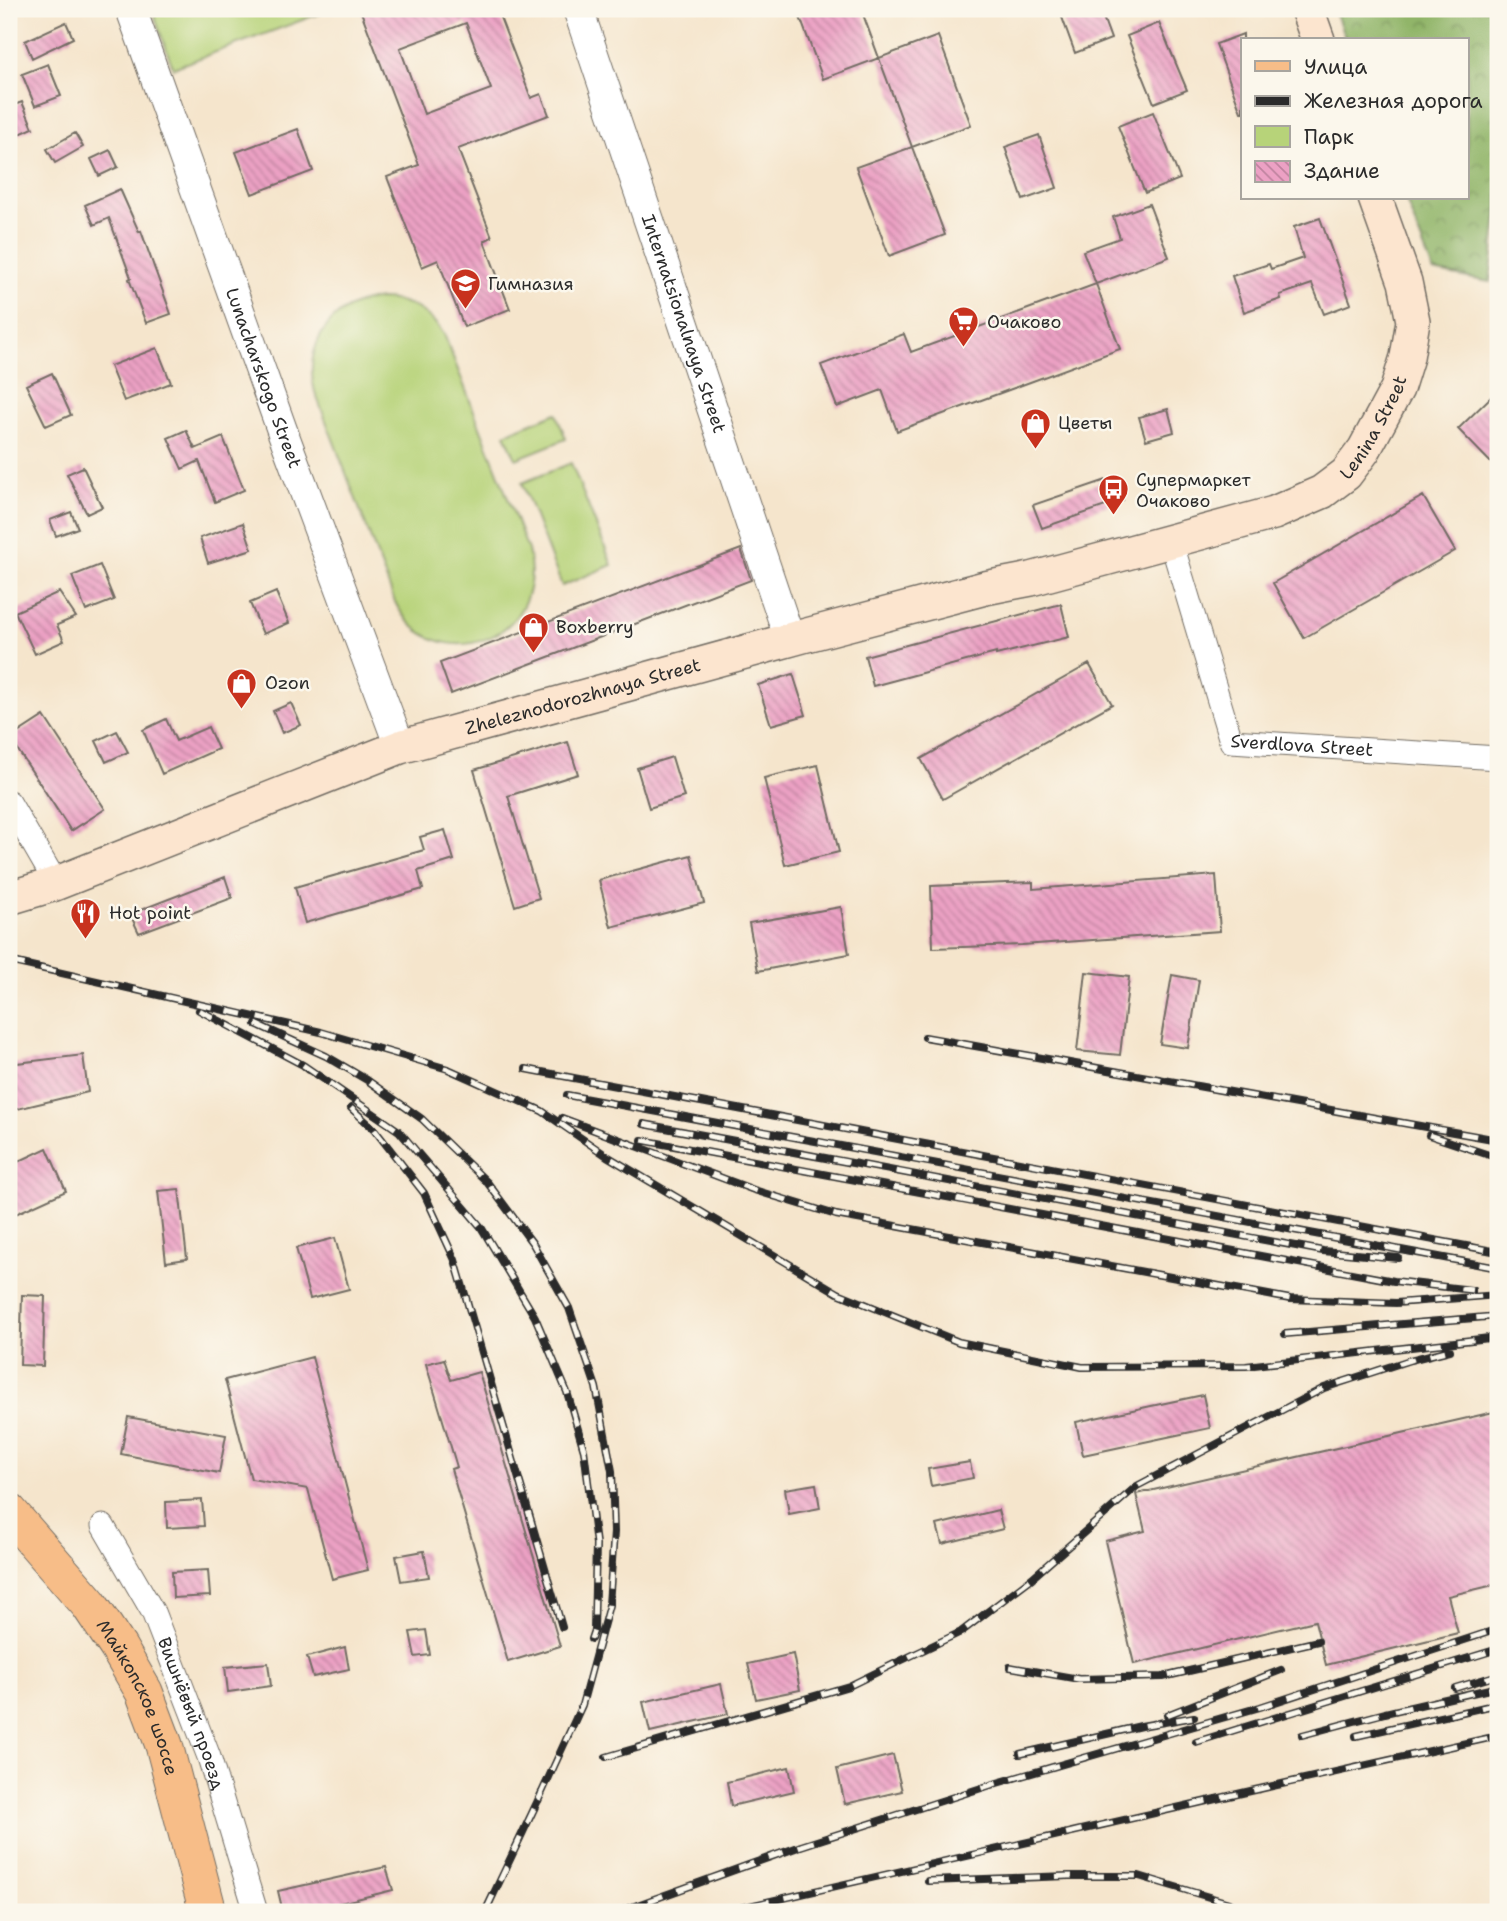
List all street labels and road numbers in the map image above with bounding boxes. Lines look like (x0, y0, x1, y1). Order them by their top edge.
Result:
street label: Internatsionalnaya Street (636, 211, 732, 436)
street label: Lunacharskogo Street (220, 285, 307, 472)
street label: Lenina Street (1334, 373, 1412, 484)
street label: Zheleznodorozhnaya Street (463, 653, 703, 740)
street label: Sverdlova Street (1230, 729, 1374, 762)
street label: Майкопское шоссе (91, 1615, 183, 1778)
street label: Вишнёвый проезд (152, 1634, 230, 1793)

